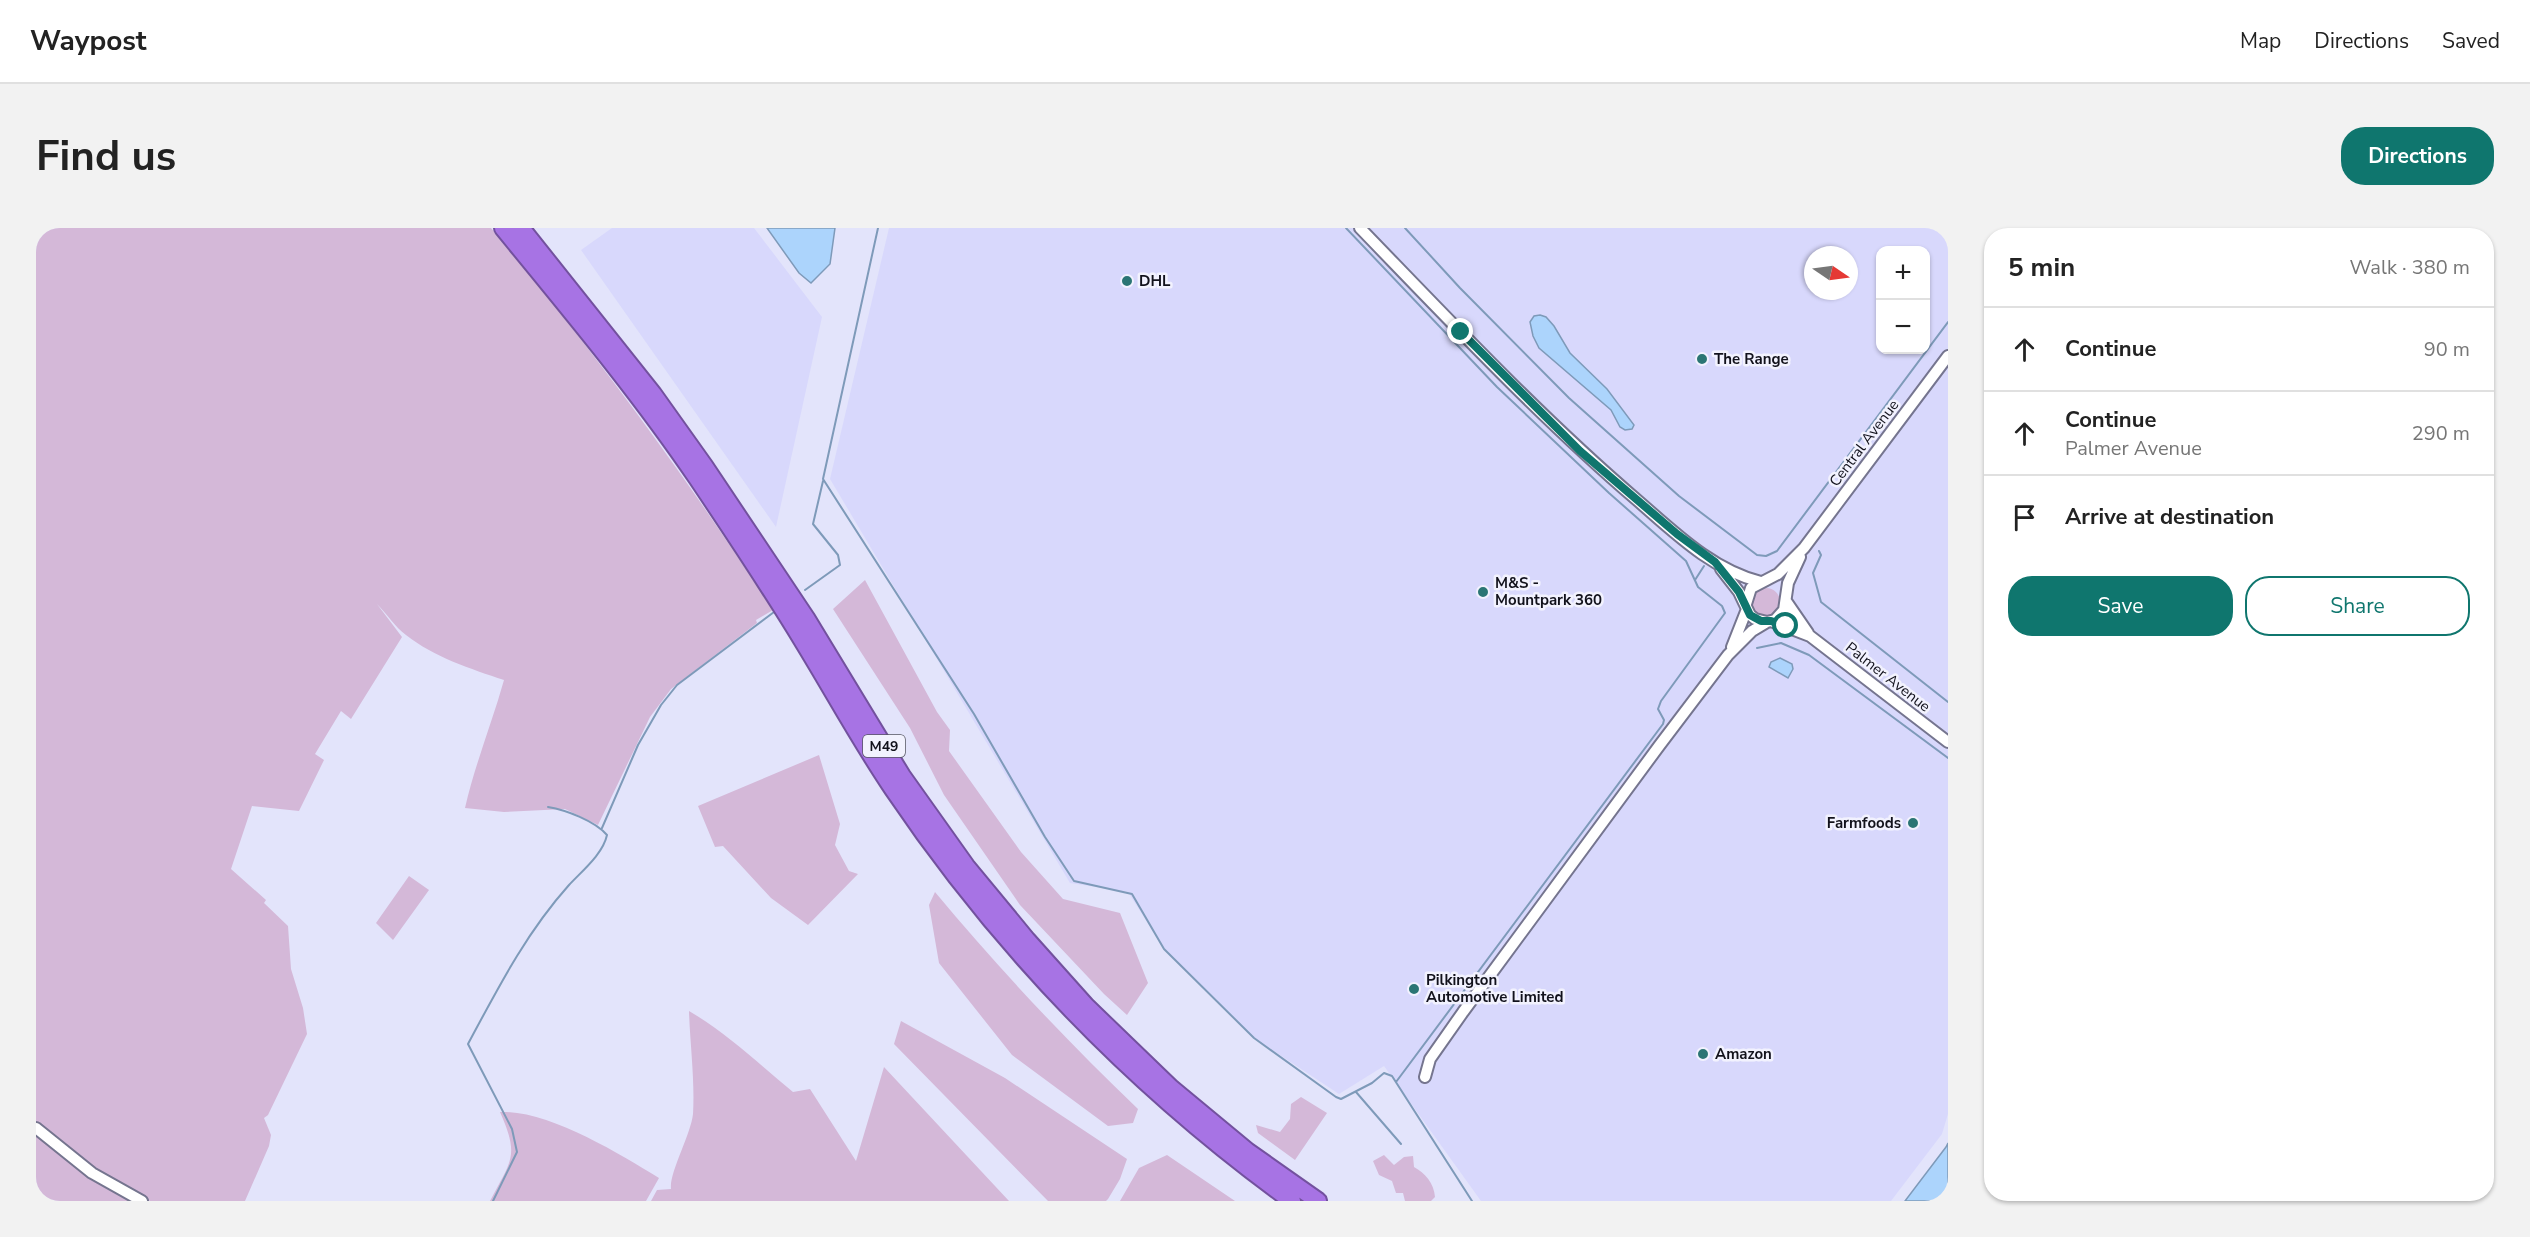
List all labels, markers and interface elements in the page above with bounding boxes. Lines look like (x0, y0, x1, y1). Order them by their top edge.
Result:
text: Waypost (30, 22, 147, 60)
text: Map (2240, 27, 2281, 55)
text: Directions (2314, 27, 2409, 55)
text: Saved (2442, 27, 2500, 55)
button: Directions (2341, 127, 2494, 185)
text: Find us (36, 128, 176, 185)
north arrow (1804, 246, 1858, 300)
map controls (1876, 246, 1930, 354)
button: + (1876, 246, 1930, 300)
text: 5 min (2008, 250, 2075, 285)
text: Walk · 380 m (2350, 254, 2470, 281)
place label: DHL (1139, 271, 1171, 291)
marker: DHL (1120, 274, 1134, 288)
button: − (1876, 300, 1930, 354)
route end (1447, 318, 1473, 344)
icon: ahead (2008, 333, 2041, 366)
text: Continue (2065, 334, 2156, 364)
text: 90 m (2424, 336, 2470, 363)
place label: The Range (1714, 349, 1789, 369)
marker: The Range (1695, 352, 1709, 366)
street label: Central Avenue (1825, 395, 1903, 491)
text: Continue (2065, 405, 2156, 435)
icon: ahead (2008, 417, 2041, 450)
text: 290 m (2412, 420, 2470, 447)
text: Palmer Avenue (2065, 435, 2202, 462)
icon: arrive (2008, 501, 2041, 534)
text: Arrive at destination (2065, 502, 2274, 532)
place label: M&S - Mountpark 360 (1495, 573, 1602, 610)
button: Save (2008, 576, 2233, 636)
button: Share (2245, 576, 2470, 636)
marker: M&S - Mountpark 360 (1476, 585, 1490, 599)
route start (1772, 612, 1798, 638)
street label: Palmer Avenue (1841, 638, 1935, 716)
road number: M49 (863, 735, 905, 757)
place label: Farmfoods (1827, 813, 1901, 833)
marker: Farmfoods (1906, 816, 1920, 830)
place label: Pilkington Automotive Limited (1426, 970, 1563, 1007)
marker: Pilkington Automotive Limited (1407, 982, 1421, 996)
place label: Amazon (1715, 1044, 1772, 1064)
marker: Amazon (1696, 1047, 1710, 1061)

